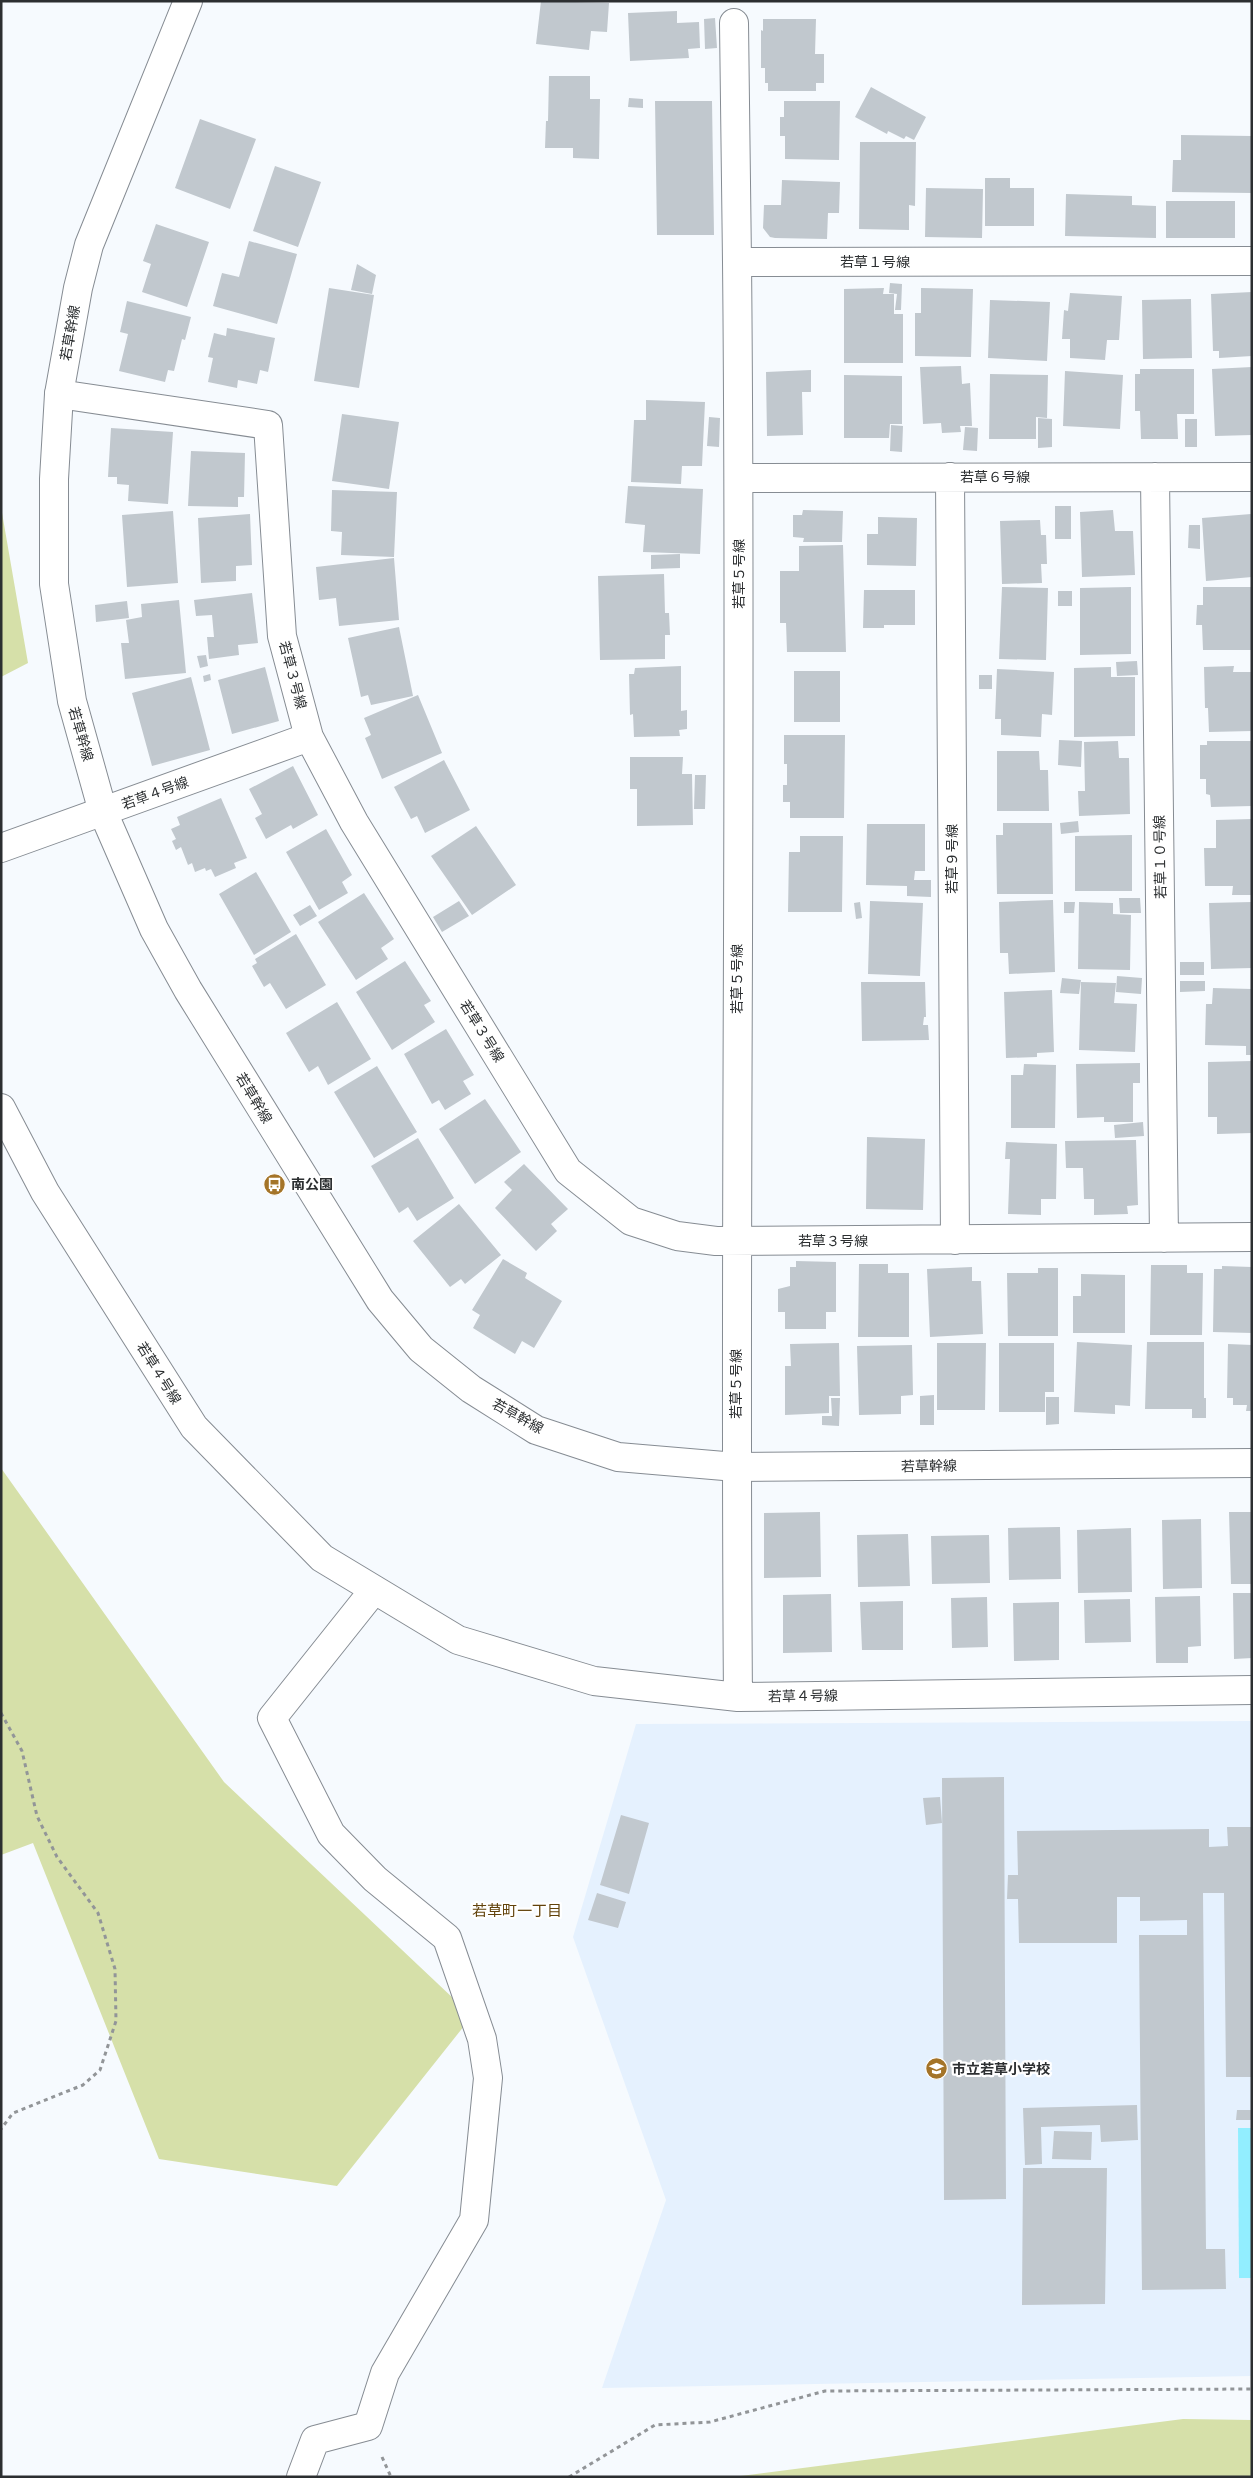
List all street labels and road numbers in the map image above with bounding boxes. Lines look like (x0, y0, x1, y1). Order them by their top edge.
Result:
street label: 若草１号線 (840, 254, 910, 270)
street label: 若草幹線 (57, 304, 83, 362)
street label: 若草６号線 (960, 469, 1030, 485)
street label: 若草５号線 (731, 539, 747, 609)
street label: 若草３号線 (276, 639, 310, 711)
street label: 若草幹線 (66, 705, 96, 763)
street label: 若草４号線 (119, 774, 191, 812)
street label: 若草１０号線 (1151, 815, 1169, 899)
street label: 若草９号線 (944, 824, 960, 894)
street label: 若草５号線 (729, 944, 745, 1014)
street label: 若草３号線 (457, 997, 507, 1065)
street label: 若草幹線 (233, 1070, 275, 1126)
street label: 若草３号線 (798, 1233, 868, 1249)
street label: 若草４号線 (134, 1339, 184, 1407)
street label: 若草５号線 (728, 1349, 744, 1419)
street label: 若草幹線 (490, 1395, 546, 1437)
street label: 若草幹線 (901, 1458, 957, 1474)
street label: 若草４号線 (768, 1687, 838, 1705)

